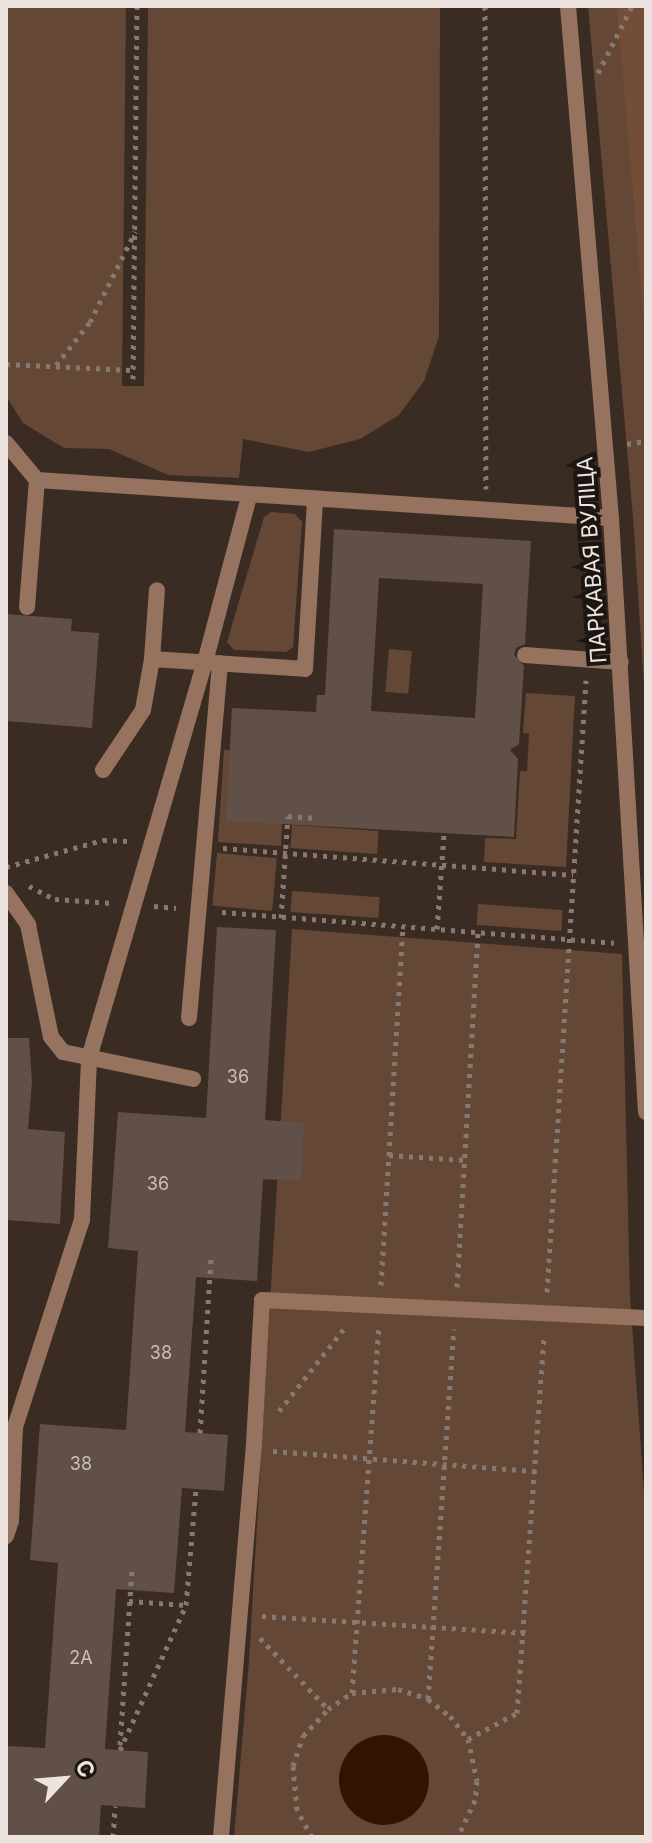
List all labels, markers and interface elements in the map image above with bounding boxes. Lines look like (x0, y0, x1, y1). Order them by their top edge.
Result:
street label: ПАРКАВАЯ ВУЛІЦА (572, 456, 612, 664)
house number: 36 (227, 1066, 249, 1088)
house number: 36 (147, 1173, 169, 1195)
house number: 38 (150, 1342, 172, 1364)
house number: 38 (70, 1453, 92, 1475)
house number: 2А (69, 1647, 93, 1669)
north arrow (24, 1739, 104, 1819)
text: С (70, 1755, 101, 1781)

